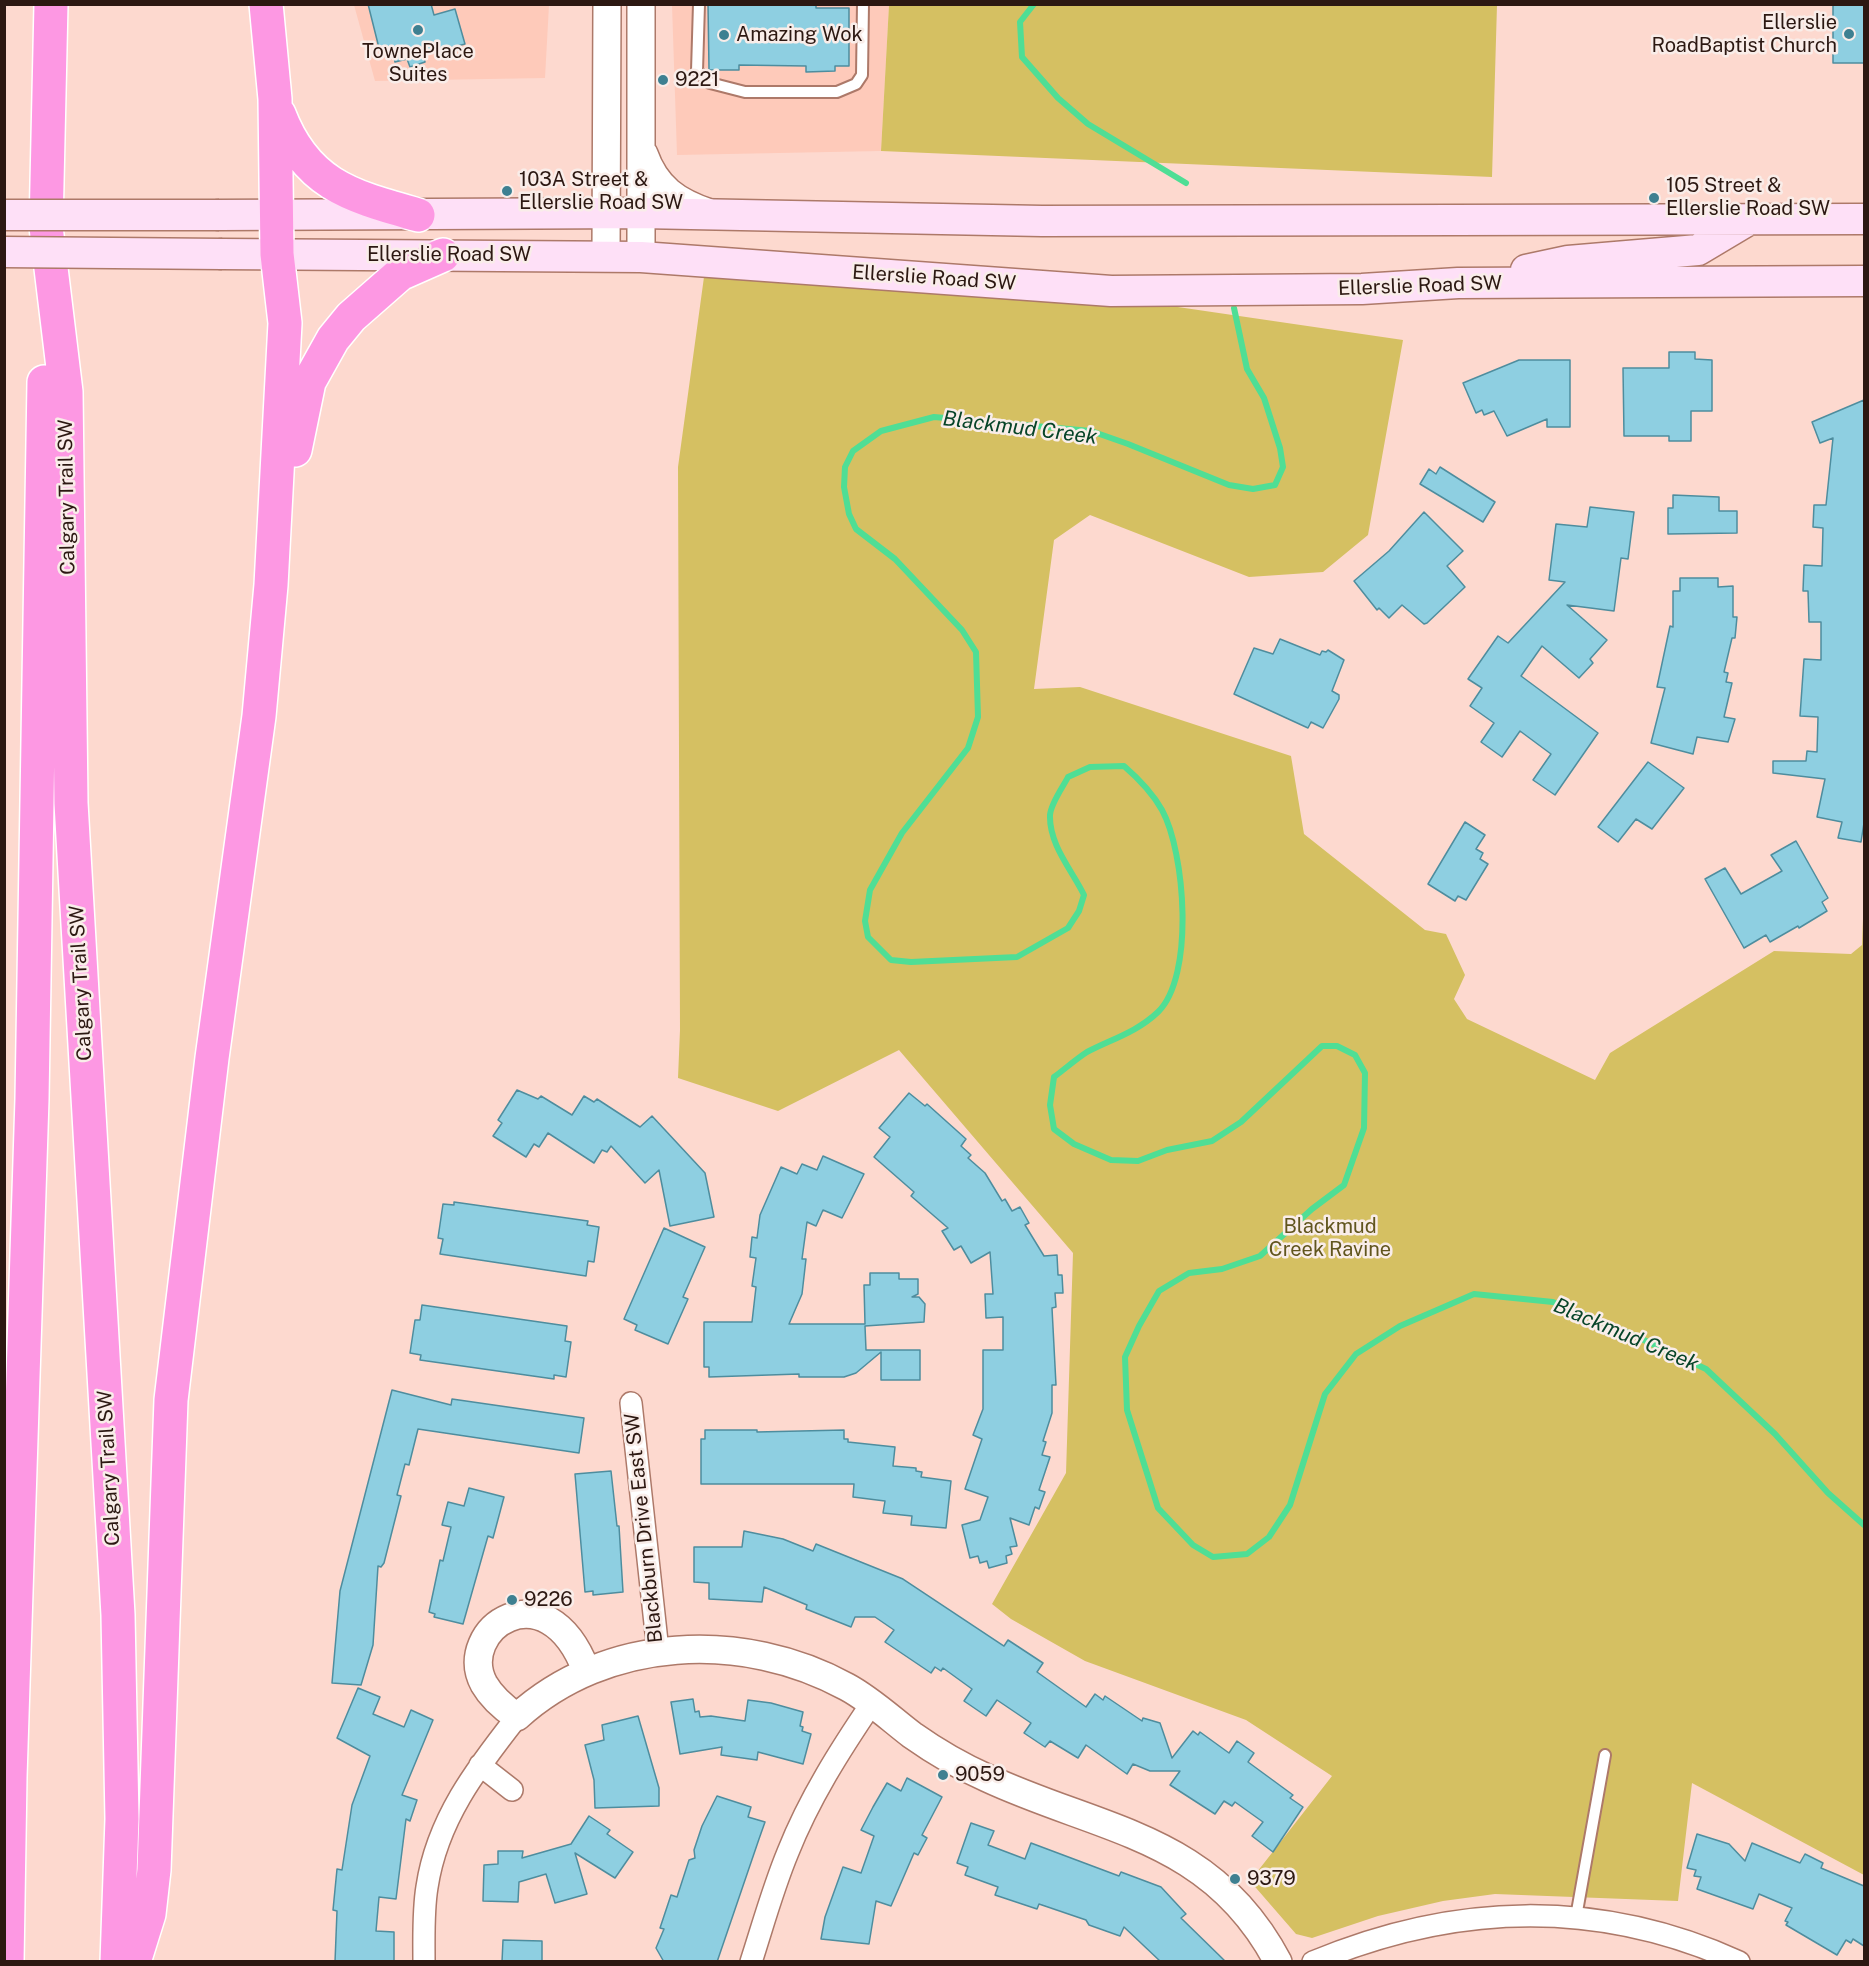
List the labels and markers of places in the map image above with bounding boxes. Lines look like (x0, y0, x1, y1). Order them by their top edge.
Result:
place label: Ellerslie RoadBaptist Church (1651, 11, 1837, 58)
marker: TownePlace Suites (411, 23, 425, 37)
place label: Amazing Wok (736, 23, 863, 47)
marker: Ellerslie RoadBaptist Church (1842, 27, 1856, 41)
marker: Amazing Wok (717, 28, 731, 42)
place label: TownePlace Suites (362, 40, 474, 87)
place label: 9221 (675, 68, 719, 92)
marker: 9221 (656, 73, 670, 87)
place label: 103A Street & Ellerslie Road SW (519, 168, 683, 215)
place label: 105 Street & Ellerslie Road SW (1666, 174, 1830, 221)
marker: 103A Street & Ellerslie Road SW (500, 184, 514, 198)
marker: 105 Street & Ellerslie Road SW (1647, 191, 1661, 205)
place label: 9226 (524, 1588, 573, 1612)
marker: 9226 (505, 1593, 519, 1607)
place label: 9059 (955, 1763, 1005, 1787)
marker: 9059 (936, 1768, 950, 1782)
place label: 9379 (1247, 1867, 1296, 1891)
marker: 9379 (1228, 1872, 1242, 1886)

